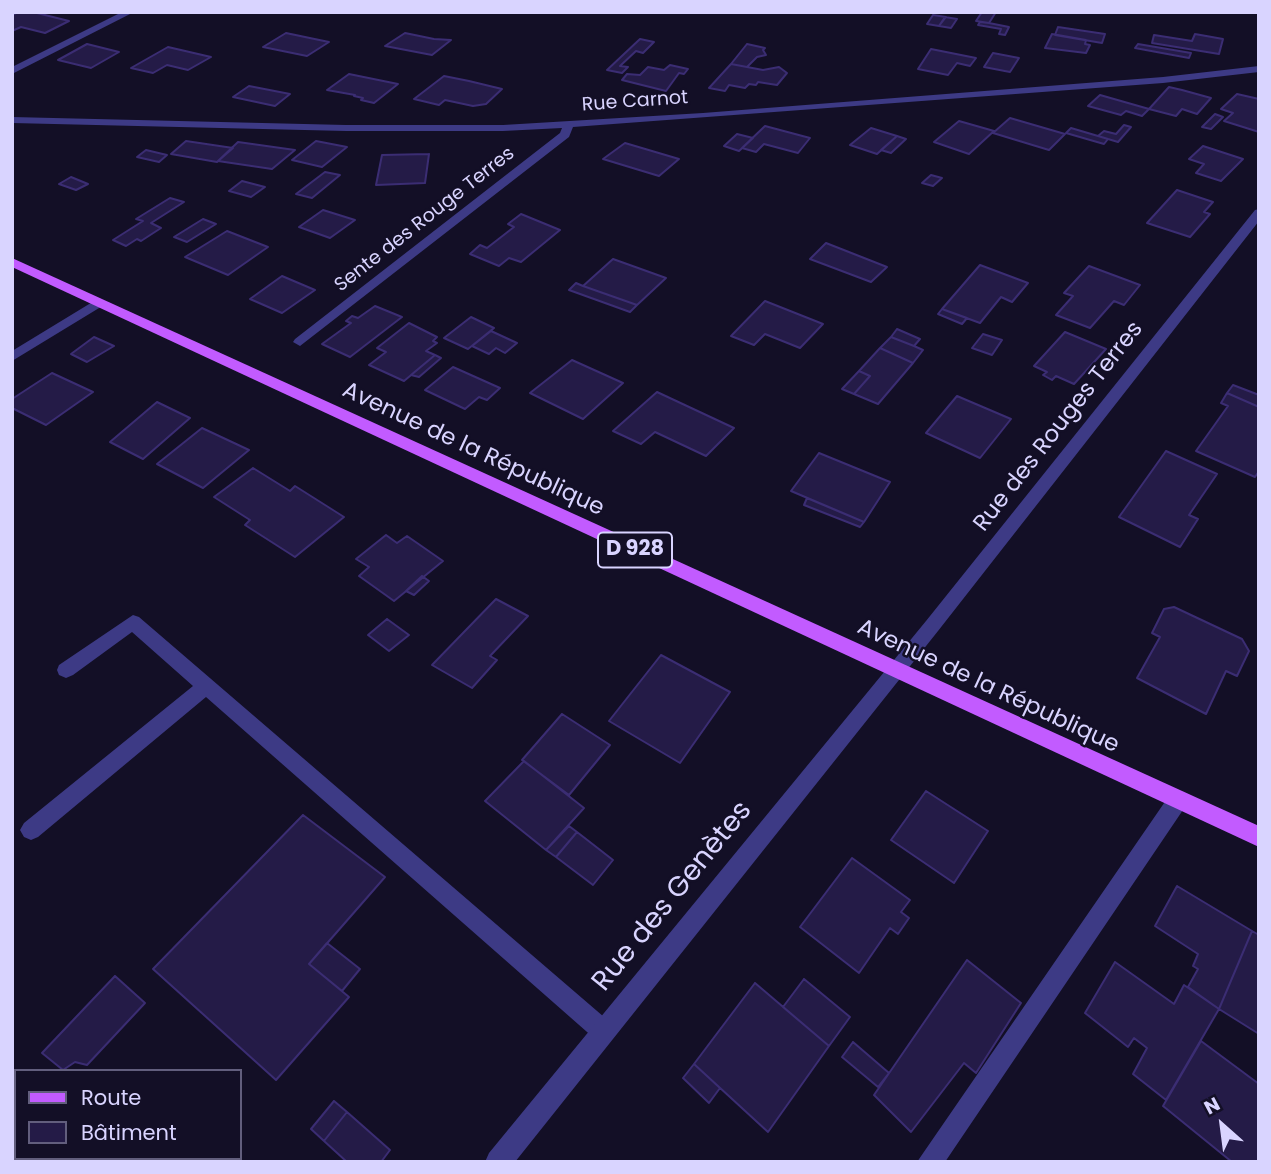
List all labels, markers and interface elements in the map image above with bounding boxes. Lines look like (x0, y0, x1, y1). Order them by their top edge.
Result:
street label: Rue Carnot (581, 87, 689, 117)
street label: Sente des Rouge Terres (331, 143, 519, 297)
street label: Rue des Rouges Terres (969, 317, 1149, 537)
street label: Avenue de la République (338, 377, 608, 523)
road number: D 928 (598, 532, 672, 568)
street label: Avenue de la République (853, 614, 1123, 760)
street label: Rue des Genètes (586, 795, 760, 999)
legend (14, 1069, 242, 1160)
text: Route (81, 1083, 141, 1112)
north arrow (1187, 1090, 1257, 1160)
text: N (1199, 1091, 1225, 1121)
text: Bâtiment (81, 1118, 177, 1147)

